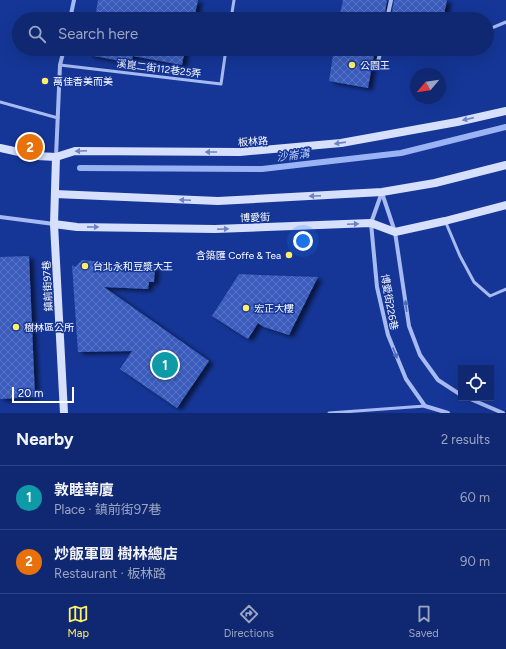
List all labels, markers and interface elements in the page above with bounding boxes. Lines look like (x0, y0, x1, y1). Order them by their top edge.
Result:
search box (12, 12, 494, 56)
icon: search (26, 23, 48, 45)
text: Search here (58, 25, 138, 43)
street label: 溪崑二街112巷25弄 (116, 57, 202, 80)
place label: 公園王 (360, 59, 390, 72)
marker: 公園王 (347, 60, 357, 70)
north arrow (410, 68, 446, 104)
place label: 萬佳香美而美 (53, 75, 113, 88)
marker: 萬佳香美而美 (40, 76, 50, 86)
one-way arrow (462, 117, 474, 123)
pin: 2 (17, 132, 43, 162)
street label: 板林路 (238, 134, 268, 149)
one-way arrow (334, 139, 346, 146)
water label: 沙崙溝 (276, 147, 312, 164)
one-way arrow (74, 148, 87, 154)
one-way arrow (204, 149, 217, 155)
one-way arrow (308, 193, 321, 199)
one-way arrow (178, 197, 191, 203)
street label: 博愛街 (240, 210, 270, 225)
one-way arrow (347, 221, 360, 227)
one-way arrow (87, 224, 100, 230)
one-way arrow (217, 225, 229, 232)
your location (293, 231, 313, 251)
place label: 含築匯 Coffe & Tea (196, 249, 281, 262)
marker: 含築匯 Coffe & Tea (284, 250, 294, 260)
street label: 鎮前街97巷 (40, 260, 55, 312)
place label: 台北永和豆漿大王 (93, 260, 173, 273)
marker: 台北永和豆漿大王 (80, 261, 90, 271)
street label: 博愛街226巷 (378, 273, 401, 331)
one-way arrow (403, 300, 409, 312)
place label: 宏正大樓 (254, 302, 294, 315)
marker: 宏正大樓 (241, 303, 251, 313)
place label: 樹林區公所 (24, 321, 74, 334)
marker: 樹林區公所 (11, 322, 21, 332)
one-way arrow (393, 347, 399, 359)
pin: 1 (152, 350, 178, 380)
map controls (458, 365, 494, 401)
button: locate (458, 365, 494, 401)
scale bar (12, 385, 74, 404)
text: 20 m (18, 387, 43, 400)
text: Nearby (16, 429, 74, 449)
text: 2 results (441, 432, 490, 447)
text: 敦睦華廈 (54, 481, 114, 499)
text: 1 (26, 490, 32, 505)
text: 60 m (460, 490, 490, 505)
text: Place · 鎮前街97巷 (54, 502, 161, 517)
text: 炒飯軍團 樹林總店 (54, 545, 178, 563)
text: 2 (25, 554, 33, 569)
text: 90 m (460, 554, 490, 569)
text: Restaurant · 板林路 (54, 566, 166, 581)
tab: Map (67, 603, 89, 640)
tab: Directions (224, 603, 274, 640)
tab: Saved (408, 603, 439, 640)

